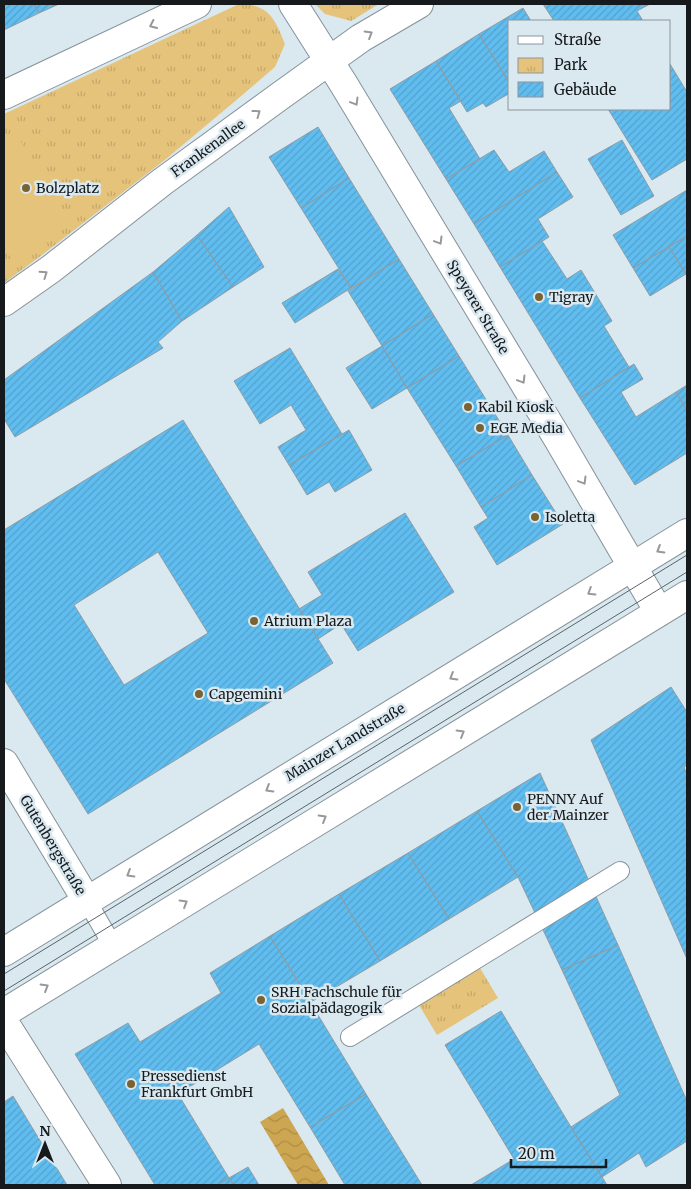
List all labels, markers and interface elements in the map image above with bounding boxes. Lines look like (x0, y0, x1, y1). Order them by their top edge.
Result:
one-way arrow (149, 18, 158, 29)
legend (508, 20, 671, 110)
one-way arrow (364, 30, 373, 40)
text: Straße (554, 30, 601, 49)
text: Park (554, 55, 588, 74)
text: Gebäude (554, 80, 617, 99)
one-way arrow (348, 96, 358, 105)
one-way arrow (251, 110, 260, 118)
street label: Frankenallee (167, 115, 249, 181)
place label: Bolzplatz (36, 179, 100, 197)
marker: Bolzplatz (20, 182, 32, 194)
one-way arrow (432, 236, 442, 245)
street label: Speyerer Straße (443, 257, 513, 357)
one-way arrow (38, 271, 48, 280)
place label: Tigray (549, 288, 594, 306)
marker: Tigray (533, 291, 545, 303)
one-way arrow (516, 375, 526, 384)
place label: Kabil Kiosk (478, 398, 554, 416)
marker: Kabil Kiosk (462, 401, 474, 413)
place label: EGE Media (490, 419, 563, 437)
marker: EGE Media (474, 422, 486, 434)
one-way arrow (576, 476, 586, 485)
place label: Isoletta (545, 508, 596, 526)
marker: Isoletta (529, 511, 541, 523)
one-way arrow (656, 543, 665, 553)
one-way arrow (588, 586, 597, 595)
place label: Atrium Plaza (263, 612, 352, 630)
marker: Atrium Plaza (248, 615, 260, 627)
one-way arrow (449, 670, 458, 680)
place label: Capgemini (209, 685, 283, 703)
marker: Capgemini (193, 688, 205, 700)
street label: Mainzer Landstraße (282, 699, 408, 785)
one-way arrow (456, 730, 465, 740)
one-way arrow (266, 783, 275, 793)
place label: PENNY Auf der Mainzer (527, 790, 609, 824)
street label: Gutenbergstraße (16, 792, 90, 898)
marker: PENNY Auf der Mainzer (511, 801, 523, 813)
one-way arrow (317, 814, 326, 824)
one-way arrow (127, 867, 136, 877)
one-way arrow (179, 899, 188, 909)
place label: SRH Fachschule für Sozialpädagogik (271, 983, 402, 1017)
one-way arrow (40, 984, 49, 994)
marker: SRH Fachschule für Sozialpädagogik (255, 994, 267, 1006)
place label: Pressedienst Frankfurt GmbH (141, 1067, 253, 1101)
marker: Pressedienst Frankfurt GmbH (125, 1078, 137, 1090)
north arrow (20, 1119, 70, 1169)
text: N (39, 1122, 51, 1140)
scale bar (511, 1136, 606, 1168)
text: 20 m (518, 1144, 555, 1163)

